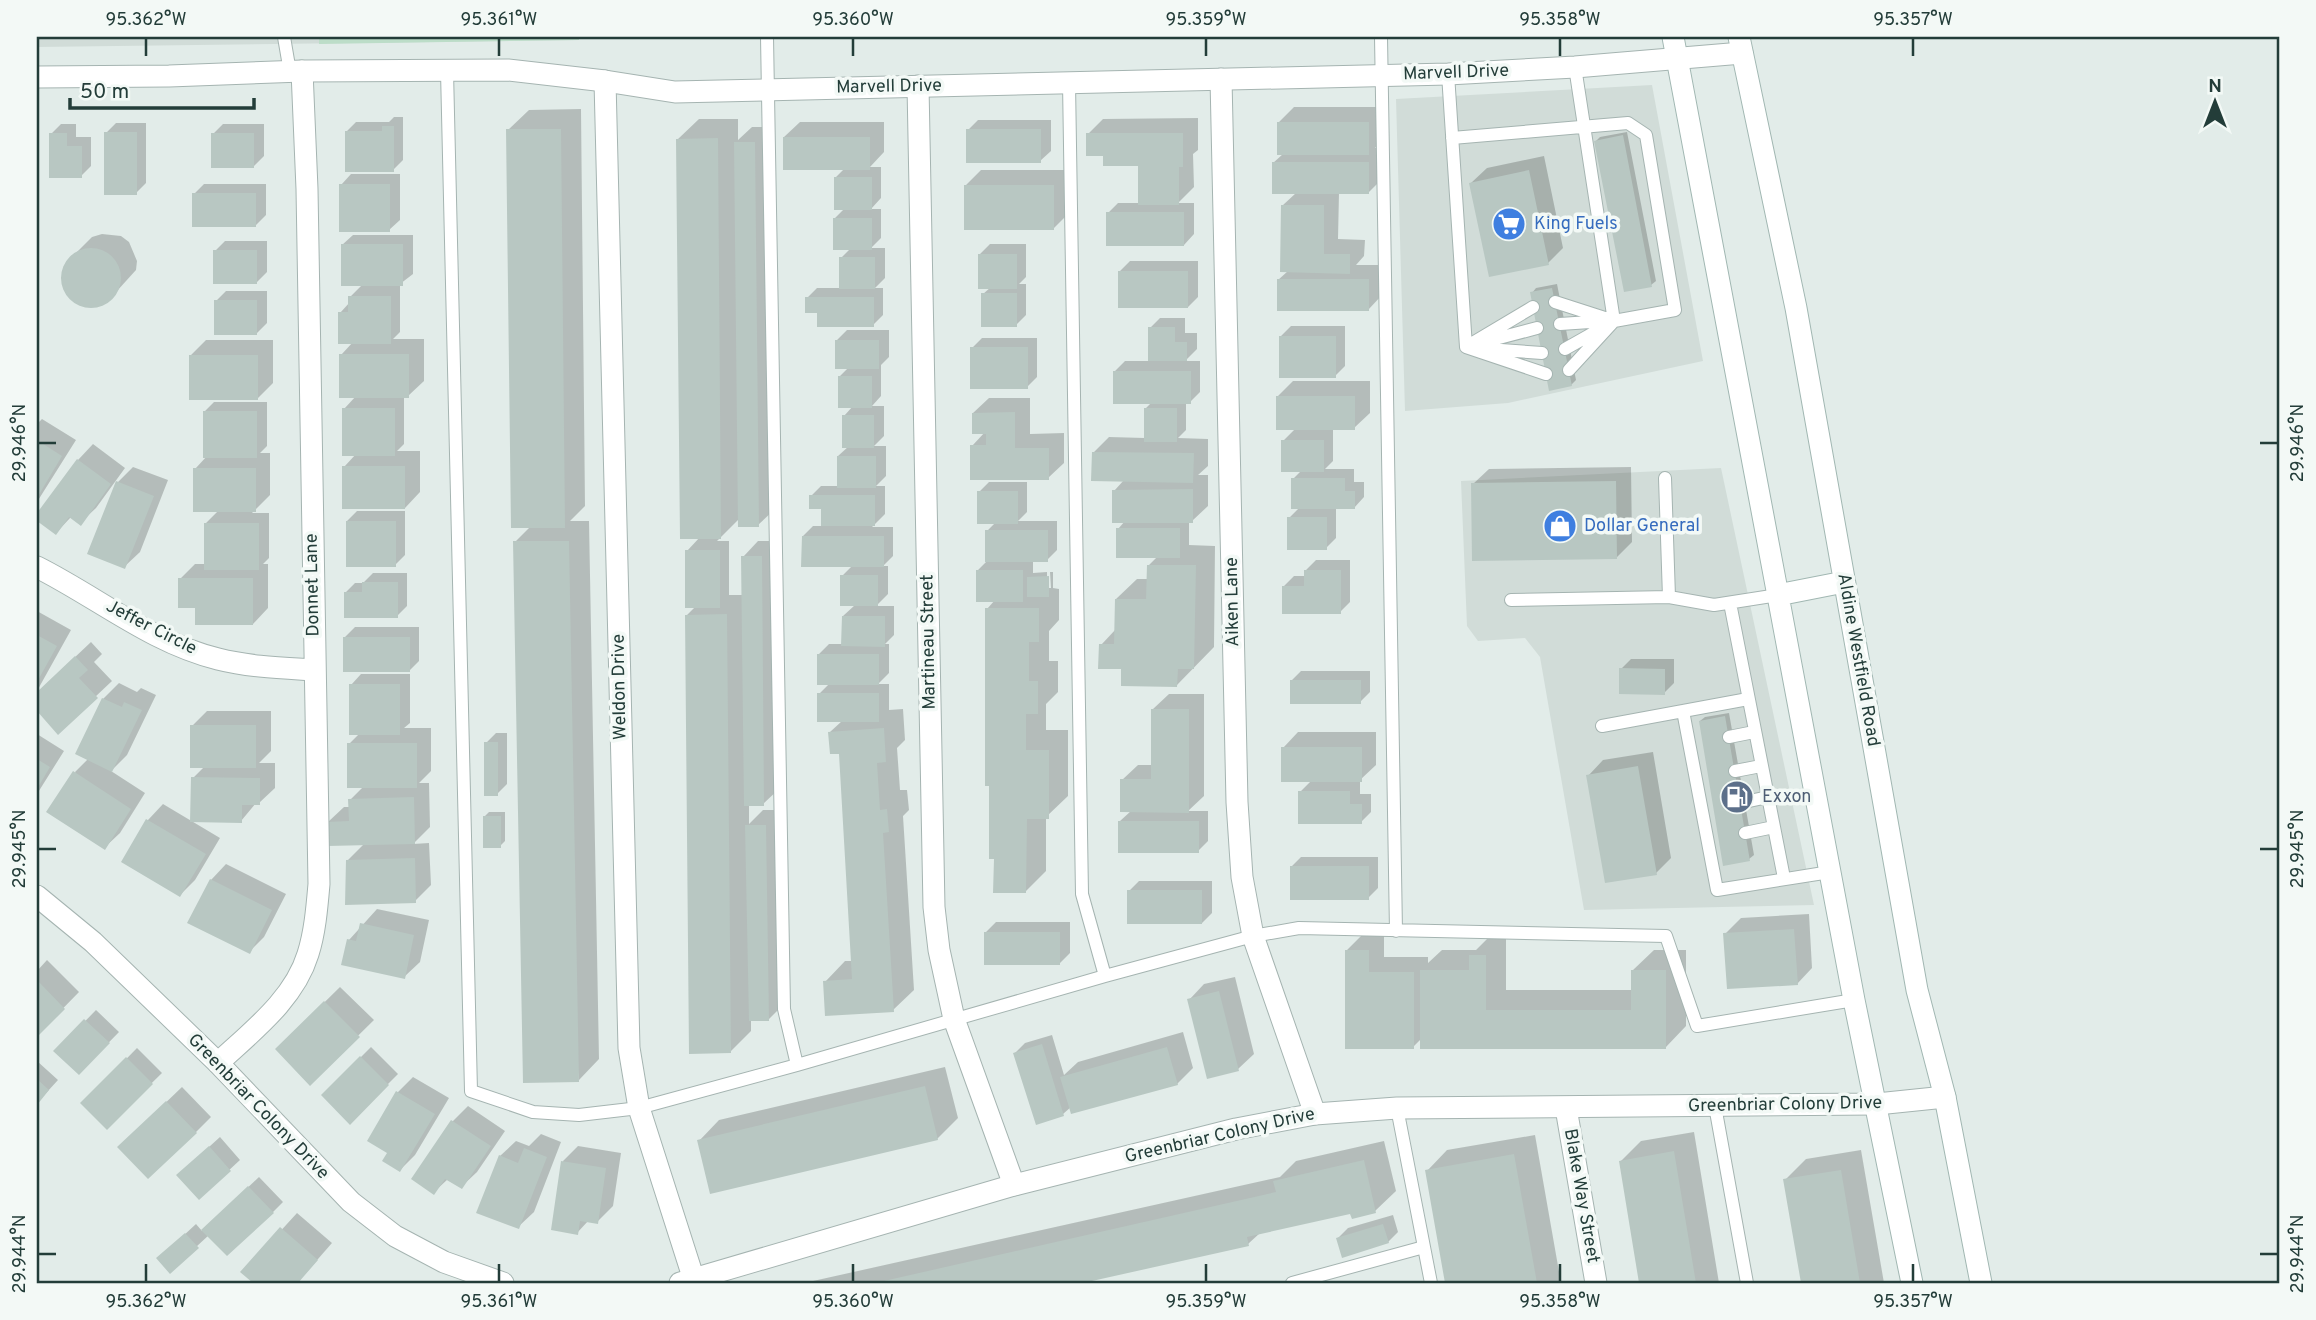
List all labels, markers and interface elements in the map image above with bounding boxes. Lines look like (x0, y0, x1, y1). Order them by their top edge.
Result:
text: 95.362°W (105, 9, 187, 32)
text: 95.361°W (461, 9, 537, 32)
text: 95.360°W (812, 9, 894, 32)
text: 95.359°W (1165, 9, 1247, 32)
text: 95.358°W (1519, 9, 1601, 32)
text: 95.357°W (1873, 9, 1953, 32)
street label: Marvell Drive (1403, 60, 1509, 86)
scale bar (70, 66, 254, 110)
north arrow (2180, 66, 2250, 136)
street label: Marvell Drive (836, 75, 942, 99)
text: N (2208, 75, 2222, 99)
text: 50 m (80, 79, 129, 106)
supermarket icon: King Fuels (1490, 205, 1528, 243)
place label: King Fuels (1534, 213, 1618, 236)
text: 29.946°N (9, 404, 32, 482)
text: 29.946°N (2287, 404, 2310, 482)
shop icon: Dollar General (1541, 507, 1579, 545)
place label: Dollar General (1584, 515, 1700, 538)
street label: Donnet Lane (301, 533, 325, 637)
street label: Aiken Lane (1221, 557, 1245, 647)
street label: Aldine Westfield Road (1831, 571, 1885, 749)
street label: Martineau Street (916, 574, 942, 710)
street label: Jeffer Circle (102, 595, 200, 661)
street label: Weldon Drive (608, 634, 632, 740)
fuel station icon: Exxon (1718, 778, 1756, 816)
place label: Exxon (1762, 786, 1811, 809)
text: 29.945°N (9, 809, 32, 889)
text: 29.945°N (2287, 809, 2310, 889)
street label: Greenbriar Colony Drive (182, 1029, 334, 1185)
street label: Greenbriar Colony Drive (1688, 1092, 1882, 1118)
street label: Greenbriar Colony Drive (1123, 1103, 1317, 1169)
street label: Blake Way Street (1558, 1127, 1604, 1265)
text: 29.944°N (9, 1214, 32, 1294)
text: 29.944°N (2287, 1214, 2310, 1294)
text: 95.362°W (105, 1291, 187, 1314)
text: 95.361°W (461, 1291, 537, 1314)
text: 95.360°W (812, 1291, 894, 1314)
text: 95.359°W (1165, 1291, 1247, 1314)
text: 95.358°W (1519, 1291, 1601, 1314)
text: 95.357°W (1873, 1291, 1953, 1314)

